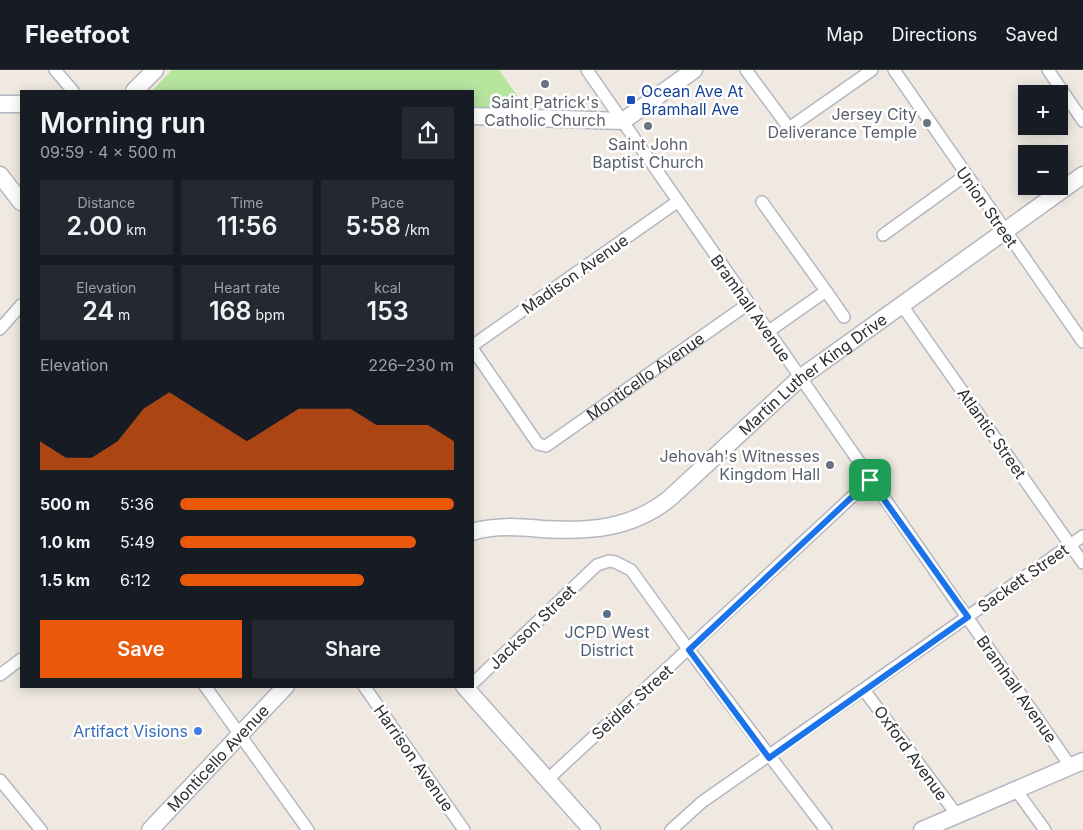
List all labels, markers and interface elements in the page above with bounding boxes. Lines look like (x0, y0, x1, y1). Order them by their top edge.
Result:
text: Fleetfoot (25, 20, 129, 49)
text: Map (826, 24, 864, 45)
text: Directions (892, 24, 977, 45)
text: Saved (1005, 24, 1058, 45)
marker: Saint Patrick's Catholic Church (539, 78, 551, 90)
place label: Ocean Ave At Bramhall Ave (641, 81, 743, 119)
map controls (1018, 85, 1068, 195)
button: + (1018, 85, 1068, 135)
place label: Saint Patrick's Catholic Church (484, 92, 606, 130)
marker: Ocean Ave At Bramhall Ave (625, 94, 637, 106)
place label: Jersey City Deliverance Temple (768, 104, 917, 142)
text: Morning run (40, 106, 206, 140)
button: share (402, 107, 454, 159)
marker: Jersey City Deliverance Temple (921, 117, 933, 129)
marker: Saint John Baptist Church (642, 120, 654, 132)
place label: Saint John Baptist Church (592, 134, 704, 172)
text: 09:59 · 4 × 500 m (40, 142, 176, 162)
button: − (1018, 145, 1068, 195)
street label: Union Street (952, 163, 1022, 251)
text: Distance (77, 194, 135, 211)
text: Time (231, 194, 263, 211)
text: Pace (371, 194, 404, 211)
text: 2.00 (66, 211, 122, 241)
text: 11:56 (217, 211, 277, 241)
text: 5:58 (345, 211, 401, 241)
text: km (122, 221, 146, 238)
text: /km (401, 221, 430, 238)
street label: Madison Avenue (518, 230, 632, 318)
street label: Bramhall Avenue (707, 250, 795, 366)
text: Elevation (76, 279, 136, 296)
text: Heart rate (214, 279, 280, 296)
text: kcal (374, 279, 401, 296)
text: 24 (82, 296, 114, 326)
text: 168 (209, 296, 252, 326)
text: 153 (367, 296, 409, 326)
text: m (114, 306, 130, 323)
text: bpm (252, 306, 285, 323)
street label: Martin Luther King Drive (735, 309, 891, 439)
street label: Monticello Avenue (583, 328, 708, 424)
text: Elevation (40, 355, 109, 375)
text: 226–230 m (368, 355, 454, 375)
street label: Atlantic Street (953, 384, 1031, 482)
place label: Jehovah's Witnesses Kingdom Hall (659, 446, 820, 484)
marker: Jehovah's Witnesses Kingdom Hall (824, 459, 836, 471)
pin (849, 459, 891, 501)
icon: arrive (856, 466, 884, 494)
text: 500 m (40, 494, 90, 514)
text: 5:36 (120, 494, 154, 514)
text: 1.0 km (40, 532, 90, 552)
text: 5:49 (120, 532, 155, 552)
street label: Sackett Street (974, 539, 1072, 617)
text: 1.5 km (40, 570, 90, 590)
text: 6:12 (120, 570, 151, 590)
street label: Jackson Street (484, 580, 580, 674)
marker: JCPD West District (601, 608, 613, 620)
button: Save (40, 620, 242, 678)
button: Share (252, 620, 454, 678)
place label: JCPD West District (564, 622, 650, 660)
street label: Bramhall Avenue (973, 631, 1061, 747)
street label: Seidler Street (587, 660, 677, 744)
street label: Monticello Avenue (163, 701, 273, 815)
street label: Harrison Avenue (370, 701, 458, 815)
street label: Oxford Avenue (870, 702, 952, 804)
place label: Artifact Visions (73, 721, 188, 741)
marker: Artifact Visions (192, 725, 204, 737)

